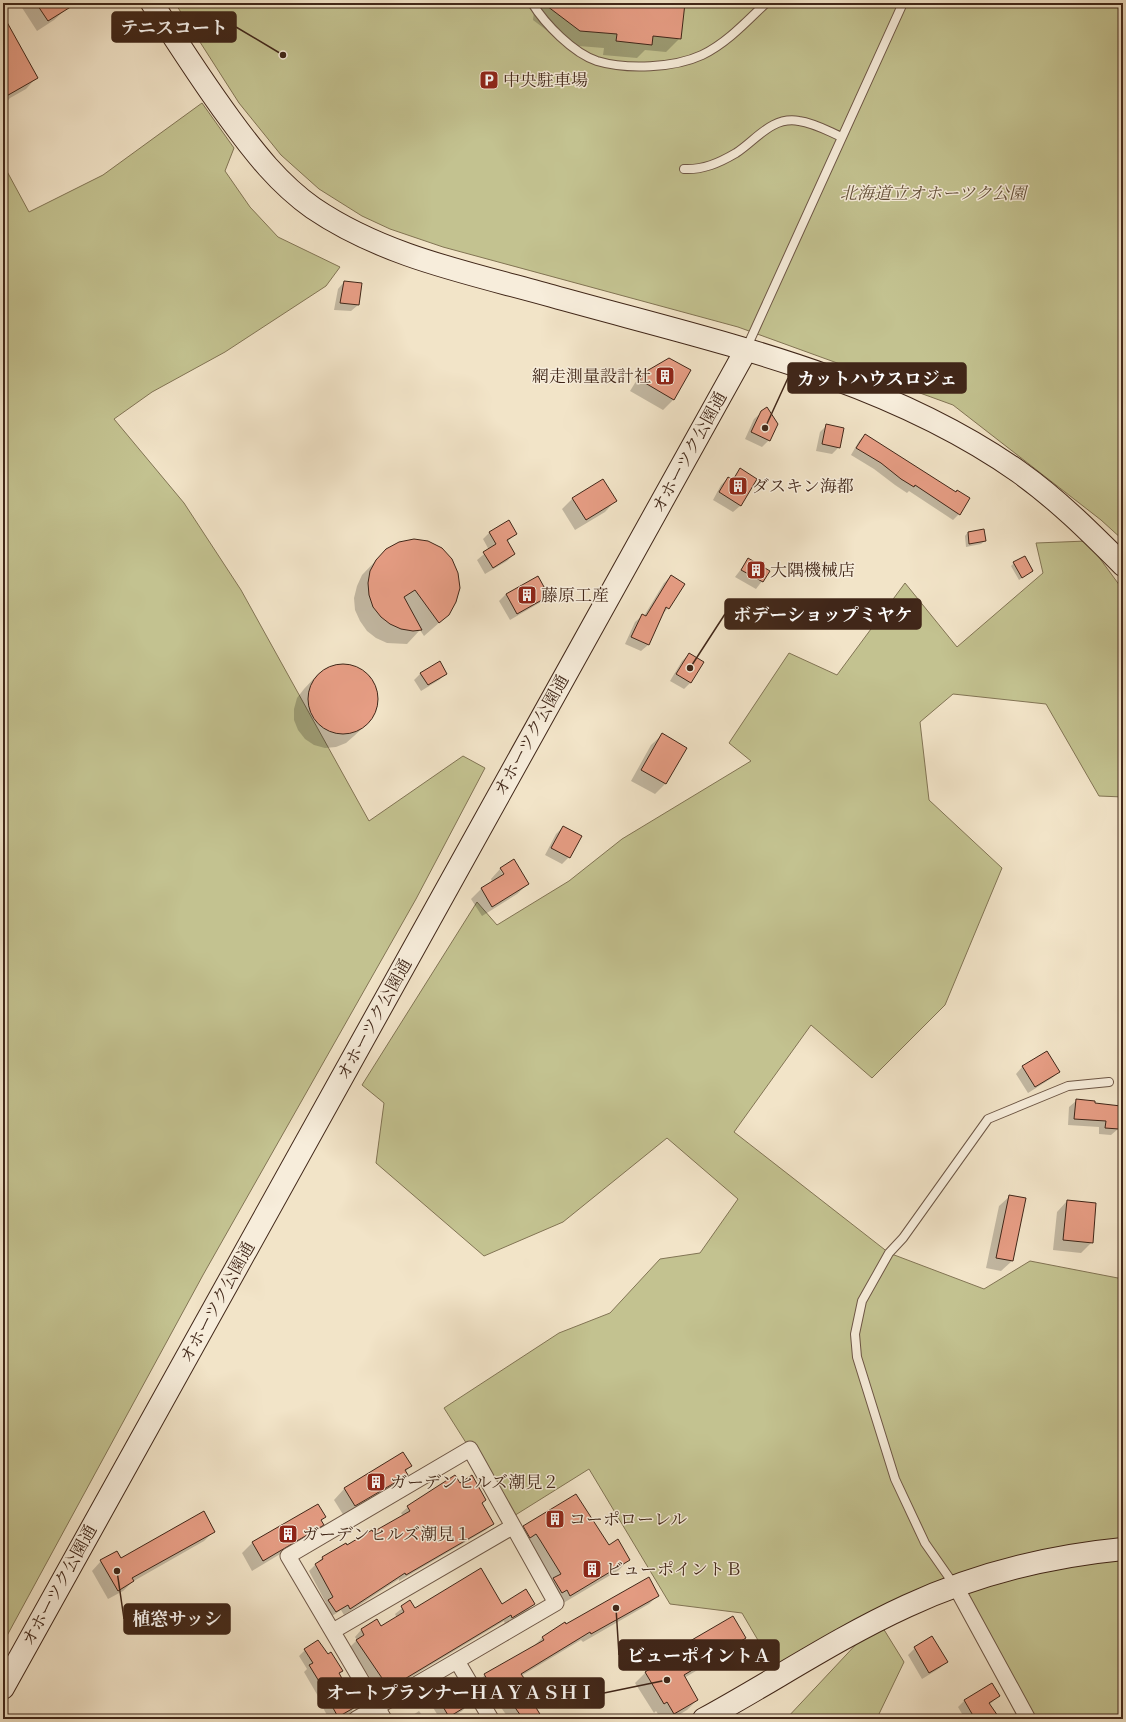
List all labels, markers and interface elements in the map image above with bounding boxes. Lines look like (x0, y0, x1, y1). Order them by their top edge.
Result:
callout: テニスコート (112, 12, 236, 42)
text: テニスコート (120, 17, 228, 40)
parking icon: 中央駐車場 (478, 69, 500, 91)
place label: 中央駐車場 (503, 70, 588, 91)
park label: 北海道立オホーツク公園 (840, 183, 1029, 204)
callout: カットハウスロジェ (788, 363, 966, 393)
building icon: 網走測量設計社 (654, 365, 676, 387)
place label: 網走測量設計社 (532, 366, 651, 387)
text: カットハウスロジェ (797, 368, 957, 391)
street label: オホーツク公園通 (647, 388, 731, 516)
building icon: ダスキン海都 (727, 475, 749, 497)
place label: ダスキン海都 (752, 476, 854, 497)
building icon: 大隅機械店 (745, 559, 767, 581)
place label: 大隅機械店 (770, 560, 855, 581)
building icon: 藤原工産 (516, 584, 538, 606)
place label: 藤原工産 (541, 585, 609, 606)
callout: ボデーショップミヤケ (725, 599, 921, 629)
text: ボデーショップミヤケ (733, 604, 913, 627)
street label: オホーツク公園通 (489, 671, 573, 799)
street label: オホーツク公園通 (332, 955, 416, 1083)
street label: オホーツク公園通 (175, 1238, 259, 1366)
building icon: ガーデンヒルズ潮見２ (365, 1471, 387, 1493)
place label: ガーデンヒルズ潮見２ (390, 1472, 559, 1493)
building icon: コーポローレル (544, 1508, 566, 1530)
place label: コーポローレル (569, 1509, 687, 1530)
street label: オホーツク公園通 (17, 1521, 101, 1649)
building icon: ガーデンヒルズ潮見１ (277, 1523, 299, 1545)
place label: ガーデンヒルズ潮見１ (302, 1524, 471, 1545)
building icon: ビューポイントＢ (581, 1558, 603, 1580)
place label: ビューポイントＢ (606, 1559, 742, 1580)
callout: 植窓サッシ (124, 1604, 230, 1634)
text: 植窓サッシ (132, 1608, 222, 1631)
callout: ビューポイントＡ (619, 1640, 779, 1670)
text: ビューポイントＡ (627, 1645, 771, 1668)
callout: オートプランナーＨＡＹＡＳＨＩ (318, 1678, 604, 1708)
text: オートプランナーＨＡＹＡＳＨＩ (326, 1682, 596, 1705)

